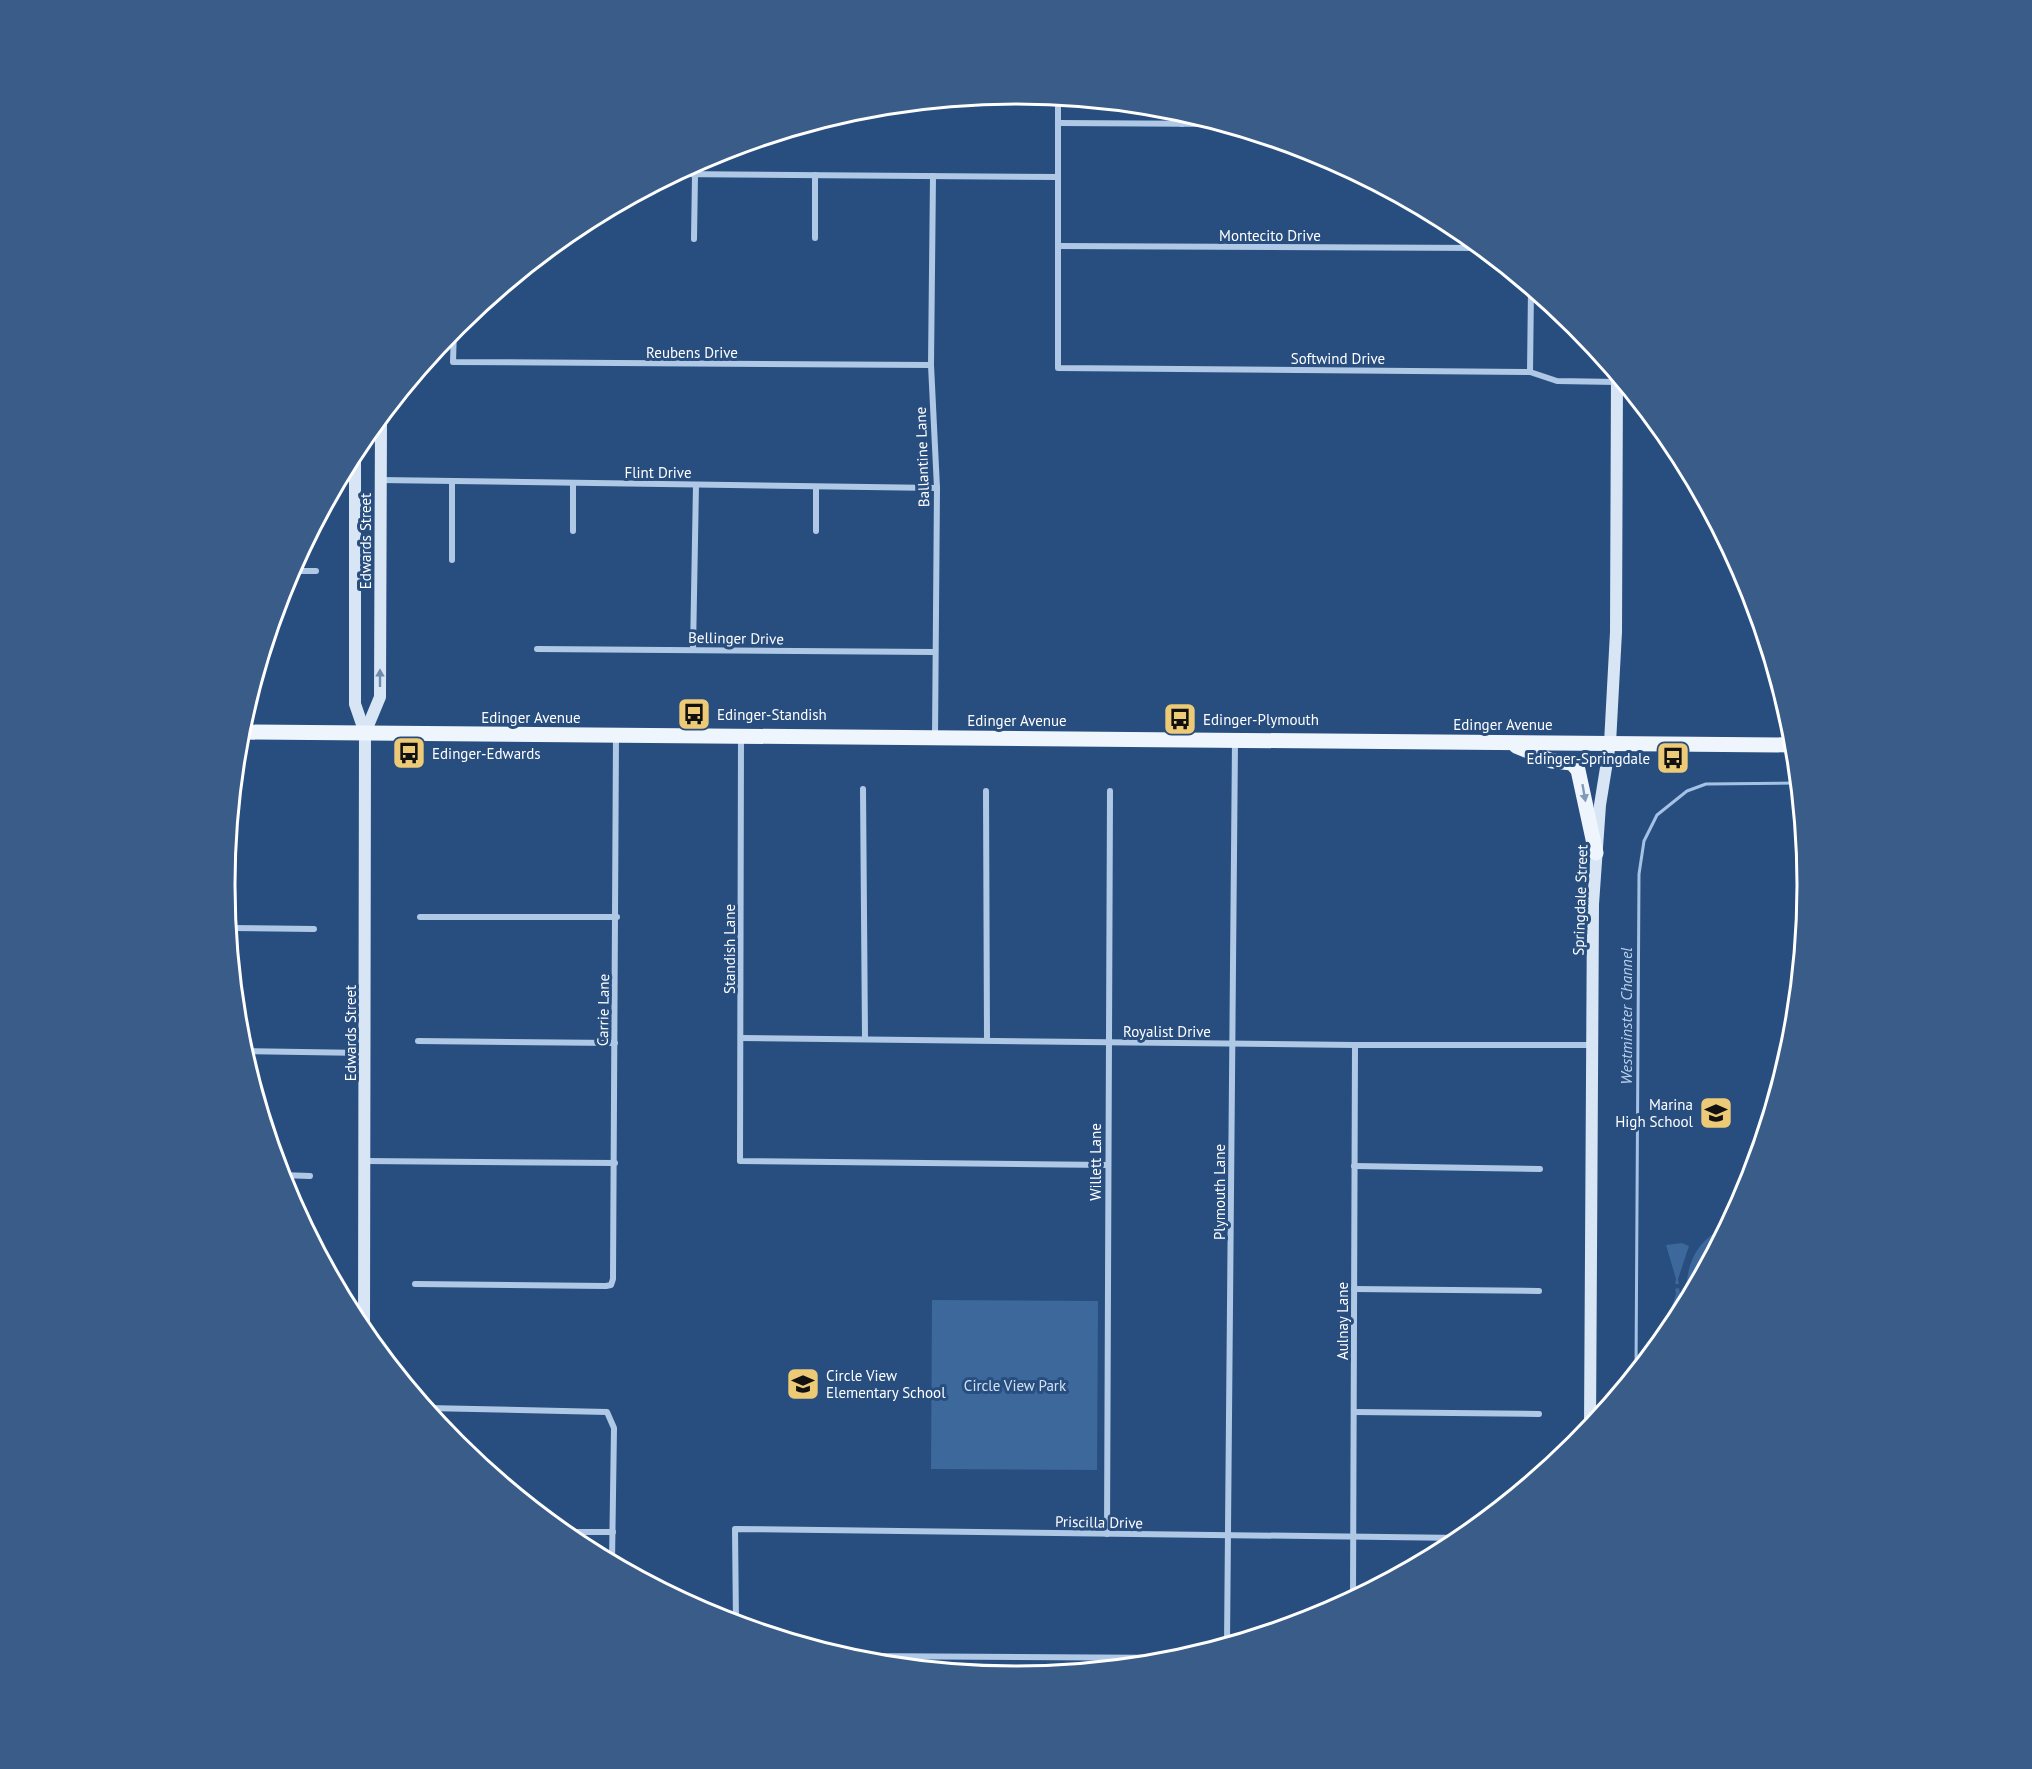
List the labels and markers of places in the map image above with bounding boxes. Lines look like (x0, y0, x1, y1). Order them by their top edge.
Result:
bus stop icon: Edinger-Standish (676, 696, 712, 732)
bus stop icon: Edinger-Plymouth (1162, 701, 1198, 737)
place label: Edinger-Standish (717, 705, 827, 724)
place label: Edinger-Plymouth (1203, 710, 1319, 729)
bus stop icon: Edinger-Edwards (391, 735, 427, 771)
bus stop icon: Edinger-Springdale (1655, 740, 1691, 776)
place label: Edinger-Edwards (432, 744, 541, 763)
place label: Edinger-Springdale (1527, 749, 1650, 768)
place label: Marina High School (1615, 1095, 1694, 1131)
school or university icon: Marina High School (1698, 1095, 1734, 1131)
school or university icon: Circle View Elementary School (785, 1366, 821, 1402)
place label: Circle View Elementary School (826, 1366, 946, 1402)

